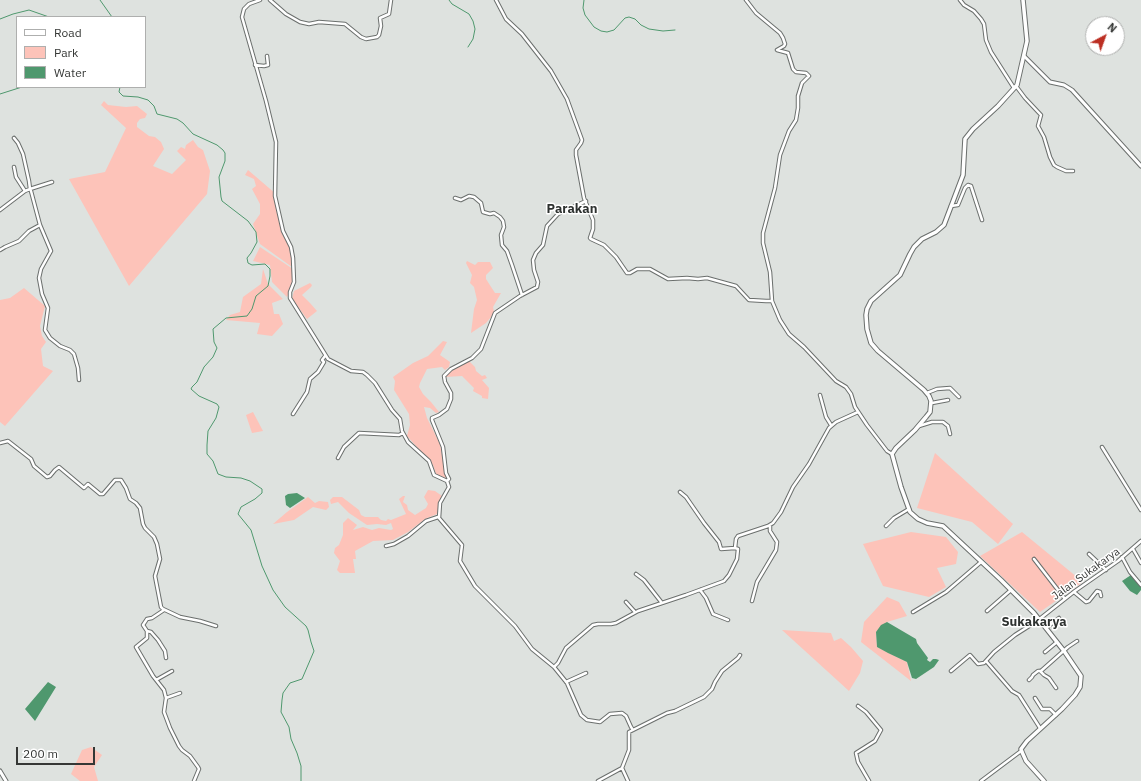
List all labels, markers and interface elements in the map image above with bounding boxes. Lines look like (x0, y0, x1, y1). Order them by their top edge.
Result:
legend (16, 16, 146, 88)
north arrow (1085, 16, 1125, 56)
text: N (1105, 20, 1120, 36)
text: Road (54, 25, 82, 40)
text: Park (54, 45, 78, 60)
text: Water (54, 65, 86, 80)
district label: Parakan (547, 201, 597, 217)
street label: Jalan Sukakarya (1050, 545, 1122, 603)
district label: Sukakarya (1001, 614, 1067, 630)
scale bar (18, 739, 97, 765)
text: 200 m (23, 746, 58, 761)

